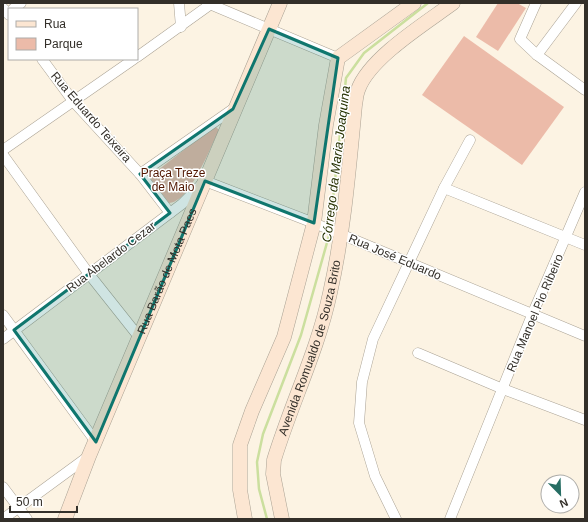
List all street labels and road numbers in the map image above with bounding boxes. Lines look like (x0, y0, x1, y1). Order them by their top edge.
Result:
street label: Rua Eduardo Teixeira (48, 69, 134, 165)
street label: Rua Barão de Mota Paes (134, 206, 200, 336)
street label: Rua Abelardo Cezar (64, 219, 158, 295)
street label: Rua José Eduardo (347, 231, 444, 283)
street label: Rua Manoel Pio Ribeiro (504, 252, 566, 374)
street label: Avenida Romualdo de Souza Brito (276, 259, 344, 437)

